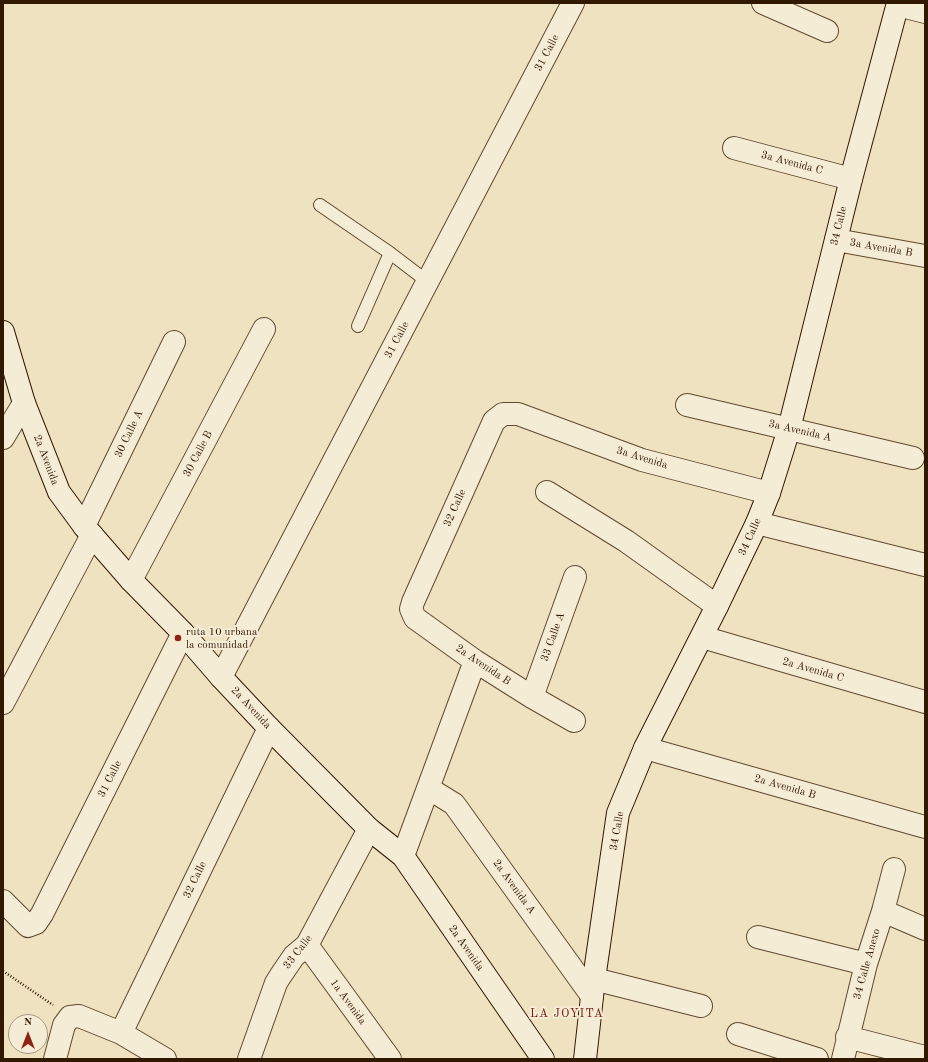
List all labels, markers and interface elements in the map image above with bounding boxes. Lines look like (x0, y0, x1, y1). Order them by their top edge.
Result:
street label: 31 Calle (532, 32, 562, 74)
street label: 3a Avenida C (760, 148, 824, 178)
street label: 34 Calle (828, 205, 850, 247)
street label: 3a Avenida B (848, 236, 914, 260)
street label: 31 Calle (382, 319, 412, 361)
street label: 30 Calle A (112, 408, 146, 460)
street label: 3a Avenida A (767, 417, 833, 445)
street label: 30 Calle B (180, 429, 216, 479)
street label: 2a Avenida (30, 433, 62, 487)
street label: 3a Avenida (615, 444, 669, 472)
street label: 32 Calle (441, 487, 469, 529)
street label: 34 Calle (736, 516, 764, 558)
street label: 33 Calle A (538, 611, 568, 663)
place label: ruta 10 urbana la comunidad (186, 625, 257, 651)
marker: ruta 10 urbana la comunidad (173, 633, 183, 643)
street label: 2a Avenida B (453, 642, 513, 688)
street label: 2a Avenida C (781, 655, 845, 685)
street label: 2a Avenida (228, 684, 274, 732)
street label: 31 Calle (95, 758, 125, 800)
street label: 2a Avenida B (753, 772, 817, 802)
street label: 34 Calle (607, 810, 627, 852)
street label: 2a Avenida A (490, 857, 538, 917)
street label: 32 Calle (180, 859, 210, 901)
street label: 2a Avenida (445, 922, 487, 974)
street label: 34 Calle Anexo (851, 927, 883, 1001)
street label: 33 Calle (281, 932, 315, 972)
street label: 1a Avenida (327, 977, 369, 1027)
district label: LA JOYITA (530, 1007, 604, 1021)
north arrow (8, 1014, 48, 1054)
text: N (24, 1017, 32, 1028)

